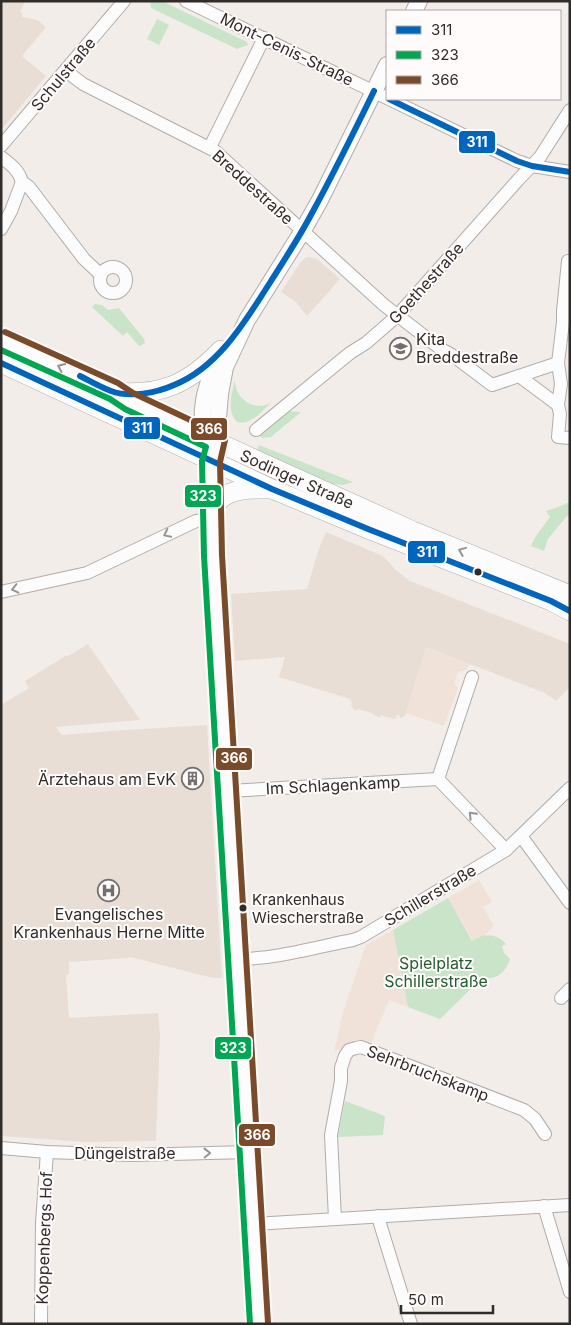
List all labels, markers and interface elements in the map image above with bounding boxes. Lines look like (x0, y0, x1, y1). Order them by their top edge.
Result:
street label: Mont-Cenis-Straße (217, 8, 357, 90)
legend (386, 10, 561, 100)
text: 311 (431, 20, 452, 39)
street label: Schulstraße (26, 33, 100, 115)
text: 323 (431, 45, 459, 64)
text: 366 (431, 70, 459, 89)
line badge: 311 (458, 130, 496, 154)
text: 311 (466, 133, 488, 150)
street label: Breddestraße (208, 145, 298, 229)
street label: Goethestraße (384, 238, 468, 328)
place label: Kita Breddestraße (416, 329, 518, 367)
school or university icon: Kita Breddestraße (388, 336, 412, 360)
one-way arrow (57, 363, 66, 374)
line badge: 311 (123, 416, 161, 440)
line badge: 366 (190, 417, 228, 441)
text: 311 (131, 419, 153, 436)
text: 366 (195, 420, 223, 437)
street label: Sodinger Straße (237, 445, 357, 513)
line badge: 323 (184, 484, 222, 508)
text: 323 (190, 487, 216, 504)
one-way arrow (163, 528, 172, 538)
line badge: 311 (407, 540, 446, 564)
text: 311 (416, 543, 438, 560)
one-way arrow (458, 546, 467, 557)
unlabelled marker (473, 567, 483, 577)
one-way arrow (11, 583, 20, 594)
line badge: 366 (215, 747, 253, 771)
text: 366 (220, 749, 248, 766)
building icon: Ärztehaus am EvK (180, 767, 204, 791)
place label: Ärztehaus am EvK (38, 769, 176, 789)
street label: Im Schlagenkamp (265, 771, 401, 799)
one-way arrow (469, 811, 478, 820)
street label: Schillerstraße (380, 860, 480, 930)
hospital icon: Evangelisches Krankenhaus Herne Mitte (97, 878, 121, 902)
place label: Krankenhaus Wiescherstraße (252, 890, 364, 927)
marker: Krankenhaus Wiescherstraße (238, 903, 248, 913)
place label: Evangelisches Krankenhaus Herne Mitte (13, 904, 205, 942)
park label: Spielplatz Schillerstraße (384, 953, 488, 991)
line badge: 323 (214, 1036, 252, 1060)
text: 323 (220, 1039, 246, 1056)
street label: Sehrbruchskamp (364, 1041, 492, 1105)
line badge: 366 (238, 1123, 276, 1147)
text: 366 (243, 1126, 271, 1143)
street label: Düngelstraße (74, 1143, 176, 1163)
one-way arrow (204, 1148, 212, 1158)
street label: Koppenbergs Hof (32, 1171, 56, 1305)
scale bar (401, 1282, 494, 1314)
text: 50 m (408, 1290, 444, 1309)

